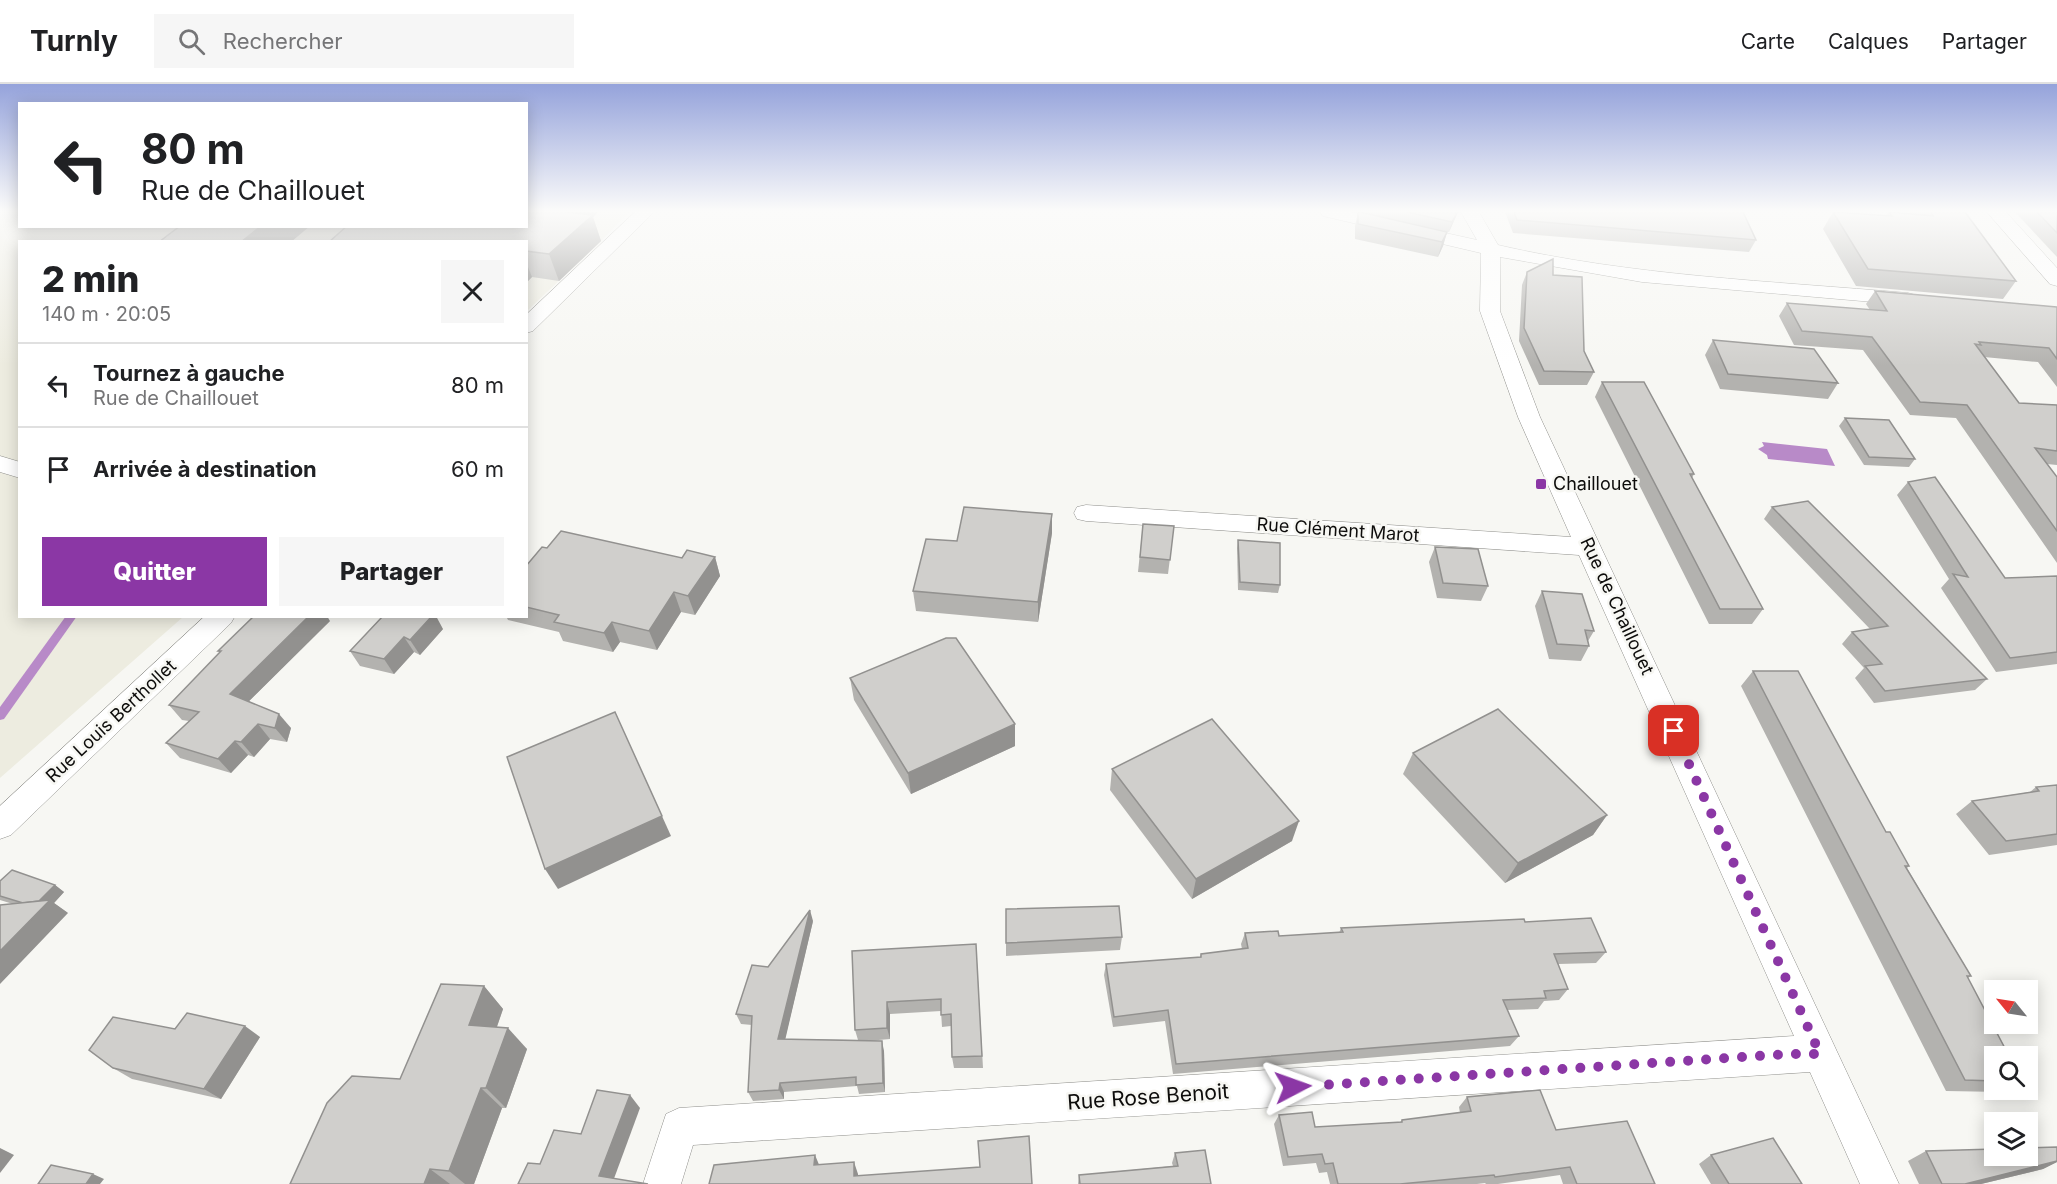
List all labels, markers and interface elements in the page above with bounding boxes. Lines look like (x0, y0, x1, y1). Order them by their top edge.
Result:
search box (154, 14, 574, 68)
text: Turnly (30, 24, 118, 58)
icon: search (175, 25, 208, 58)
text: Rechercher (223, 28, 343, 54)
text: Carte (1741, 29, 1795, 54)
text: Calques (1828, 29, 1909, 54)
text: Partager (1942, 29, 2027, 54)
text: 80 m (141, 123, 245, 174)
icon: left (42, 126, 120, 204)
text: Rue de Chaillouet (141, 174, 365, 207)
text: 2 min (42, 257, 139, 301)
button: close (441, 260, 504, 323)
text: 140 m · 20:05 (42, 302, 171, 326)
text: Tournez à gauche (93, 360, 285, 386)
icon: left (42, 369, 75, 402)
text: 80 m (451, 372, 504, 398)
text: Rue de Chaillouet (93, 386, 259, 410)
icon: arrive (42, 453, 75, 486)
text: Arrivée à destination (93, 456, 317, 482)
text: 60 m (451, 456, 504, 482)
place label: Chaillouet (1553, 473, 1638, 494)
marker: Chaillouet (1534, 477, 1548, 491)
street label: Rue Clément Marot (1256, 513, 1420, 546)
street label: Rue de Chaillouet (1576, 534, 1659, 678)
button: Quitter (42, 537, 267, 606)
button: Partager (279, 537, 504, 606)
street label: Rue Louis Berthollet (41, 655, 180, 786)
pin (1648, 705, 1699, 756)
icon: arrive (1657, 714, 1690, 747)
north arrow (1984, 980, 2038, 1034)
map controls (1984, 980, 2038, 1166)
button: search (1984, 1046, 2038, 1100)
position arrow (1261, 1055, 1325, 1119)
street label: Rue Rose Benoit (1066, 1078, 1230, 1115)
button: layers (1984, 1112, 2038, 1166)

